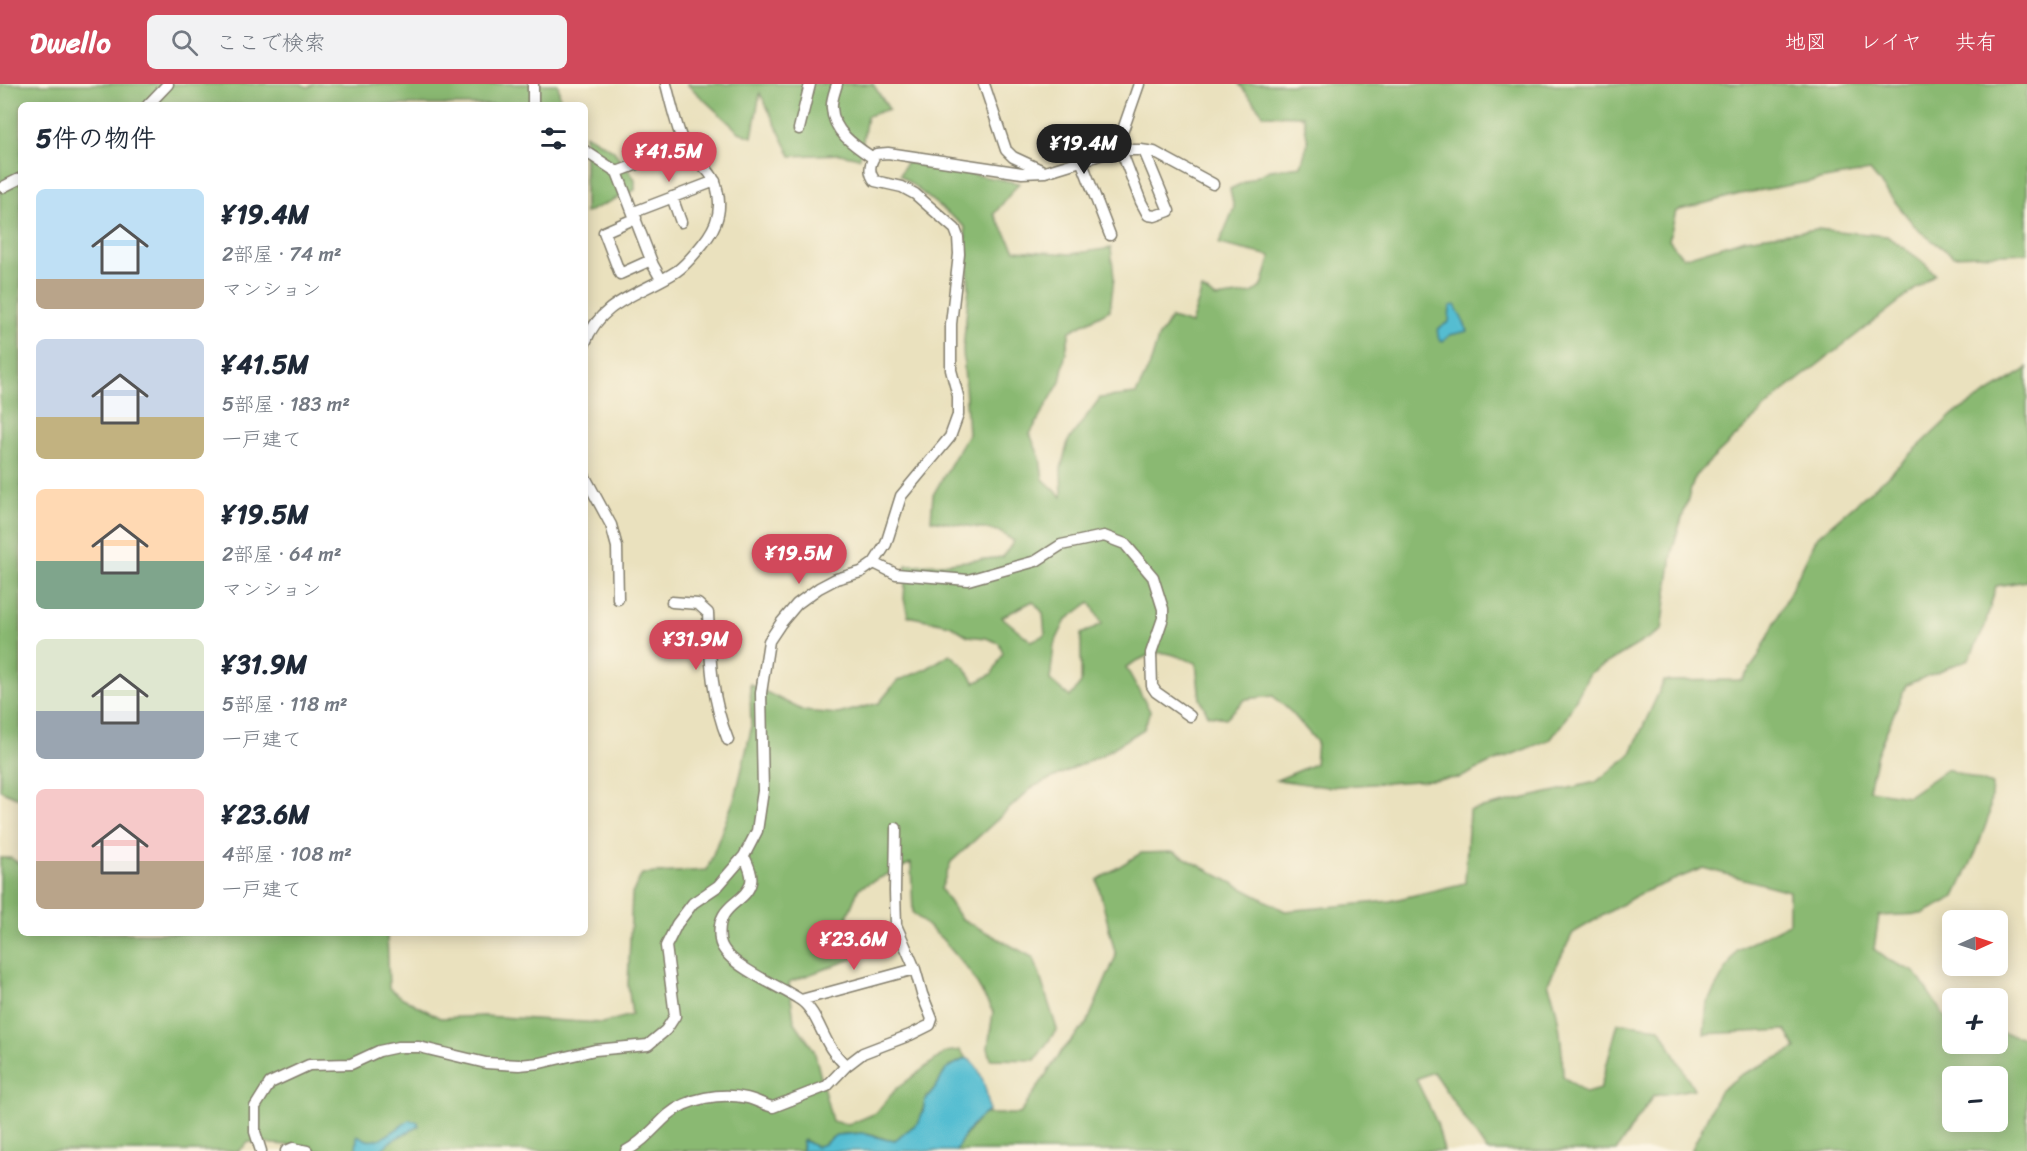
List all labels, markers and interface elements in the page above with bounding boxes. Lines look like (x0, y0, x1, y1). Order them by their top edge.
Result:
search box (147, 15, 567, 69)
text: Dwello (30, 18, 111, 67)
text: ここで検索 (216, 23, 326, 62)
text: 地図 (1785, 23, 1827, 61)
text: レイヤ (1860, 23, 1922, 61)
text: 共有 (1955, 23, 1997, 61)
icon: search (168, 26, 201, 59)
text: 5件の物件 (36, 115, 156, 161)
icon: filters (537, 122, 570, 155)
pin: ¥19.4M (1035, 124, 1133, 175)
text: ¥19.4M (1051, 126, 1117, 161)
pin: ¥41.5M (620, 132, 718, 183)
text: ¥41.5M (636, 134, 702, 169)
text: ¥19.4M (222, 191, 309, 237)
icon: home (84, 213, 156, 285)
text: 2部屋 · 74 m² (222, 237, 342, 272)
text: マンション (222, 272, 321, 307)
text: ¥41.5M (222, 341, 309, 387)
icon: home (84, 363, 156, 435)
text: 5部屋 · 183 m² (222, 387, 350, 422)
text: 一戸建て (222, 422, 302, 457)
text: ¥19.5M (222, 491, 309, 537)
icon: home (84, 513, 156, 585)
pin: ¥19.5M (750, 534, 848, 585)
text: ¥19.5M (766, 536, 832, 571)
text: 2部屋 · 64 m² (222, 537, 342, 572)
text: マンション (222, 572, 321, 607)
pin: ¥31.9M (647, 620, 745, 671)
text: ¥31.9M (663, 622, 729, 657)
text: ¥31.9M (222, 641, 307, 687)
icon: home (84, 663, 156, 735)
text: 5部屋 · 118 m² (222, 687, 348, 722)
text: 一戸建て (222, 722, 302, 757)
text: ¥23.6M (222, 791, 310, 837)
icon: home (84, 813, 156, 885)
text: 4部屋 · 108 m² (222, 837, 352, 872)
text: 一戸建て (222, 872, 302, 907)
north arrow (1942, 910, 2008, 976)
map controls (1942, 910, 2008, 1132)
pin: ¥23.6M (805, 920, 903, 971)
text: ¥23.6M (820, 922, 888, 957)
button: + (1942, 988, 2008, 1054)
button: − (1942, 1066, 2008, 1132)

